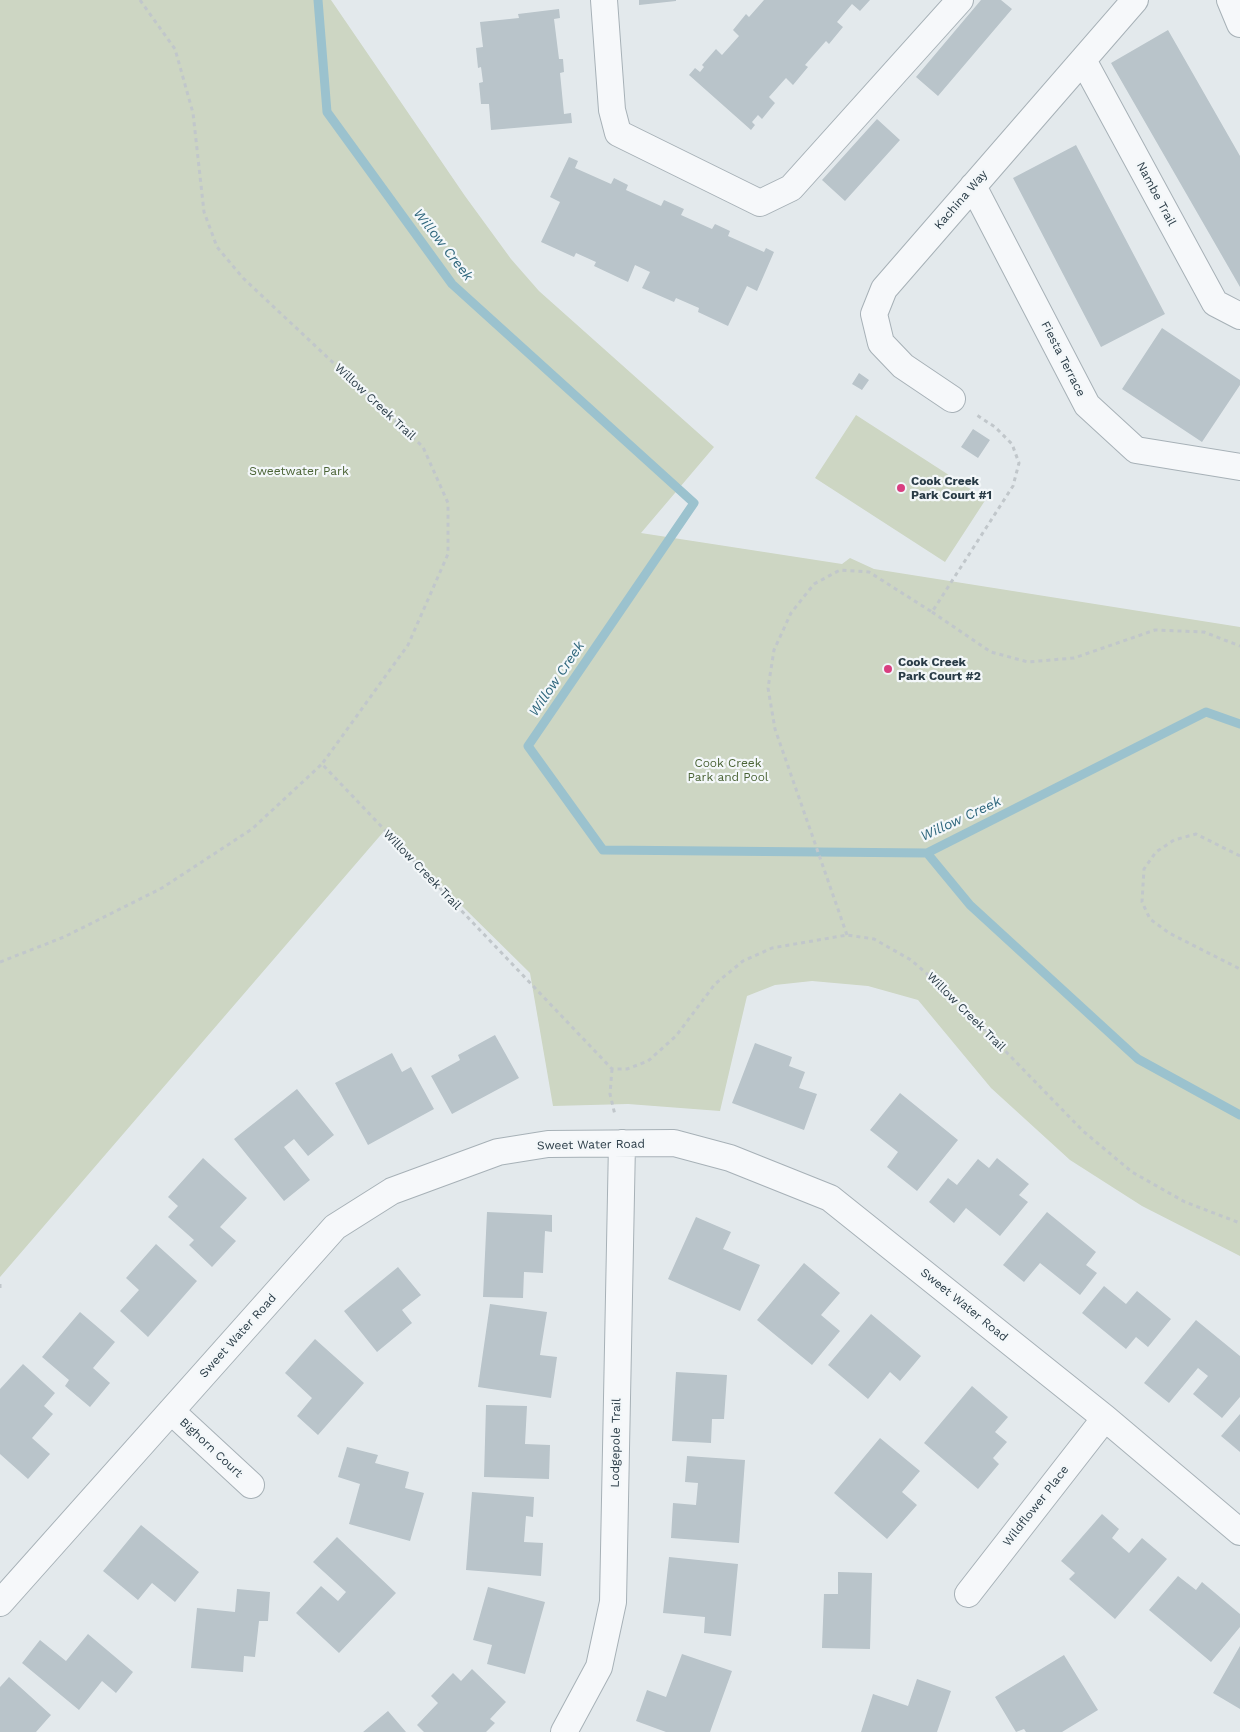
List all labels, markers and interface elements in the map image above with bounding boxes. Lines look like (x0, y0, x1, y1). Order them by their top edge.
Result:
street label: Nambe Trail (1133, 160, 1179, 228)
street label: Kachina Way (931, 167, 991, 233)
water label: Willow Creek (410, 206, 476, 284)
street label: Fiesta Terrace (1038, 319, 1088, 399)
street label: Willow Creek Trail (331, 361, 419, 443)
park label: Sweetwater Park (249, 464, 349, 478)
place label: Cook Creek Park Court #1 (911, 474, 992, 502)
marker: Cook Creek Park Court #1 (895, 482, 907, 494)
water label: Willow Creek (526, 638, 588, 720)
place label: Cook Creek Park Court #2 (898, 655, 981, 683)
marker: Cook Creek Park Court #2 (882, 663, 894, 675)
park label: Cook Creek Park and Pool (687, 756, 769, 784)
water label: Willow Creek (918, 793, 1004, 845)
street label: Willow Creek Trail (380, 827, 464, 913)
street label: Willow Creek Trail (924, 970, 1008, 1054)
street label: Sweet Water Road (537, 1137, 645, 1153)
street label: Sweet Water Road (917, 1265, 1011, 1345)
street label: Sweet Water Road (196, 1291, 280, 1381)
street label: Lodgepole Trail (608, 1398, 624, 1488)
street label: Bighorn Court (177, 1415, 245, 1481)
street label: Wildflower Place (1000, 1463, 1072, 1549)

